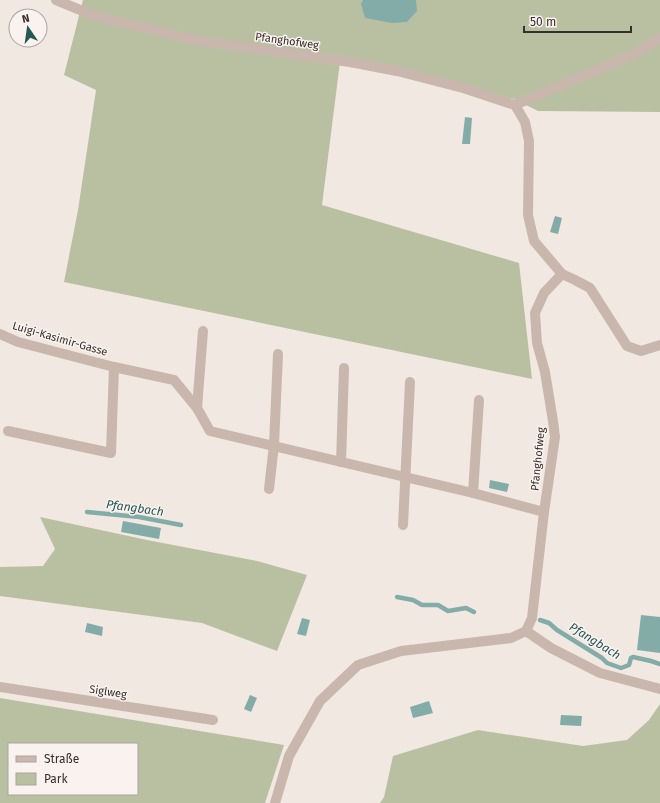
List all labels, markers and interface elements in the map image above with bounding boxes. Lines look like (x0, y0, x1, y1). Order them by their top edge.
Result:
north arrow (8, 8, 48, 48)
scale bar (524, 8, 631, 34)
text: N (21, 12, 31, 26)
text: 50 m (530, 15, 556, 29)
street label: Pfanghofweg (254, 30, 320, 52)
street label: Luigi-Kasimir-Gasse (11, 319, 109, 359)
street label: Pfanghofweg (528, 426, 548, 492)
water label: Pfangbach (105, 497, 165, 519)
water label: Pfangbach (567, 620, 623, 662)
street label: Siglweg (88, 683, 128, 701)
legend (8, 743, 138, 795)
text: Straße (44, 752, 79, 766)
text: Park (44, 772, 68, 786)

